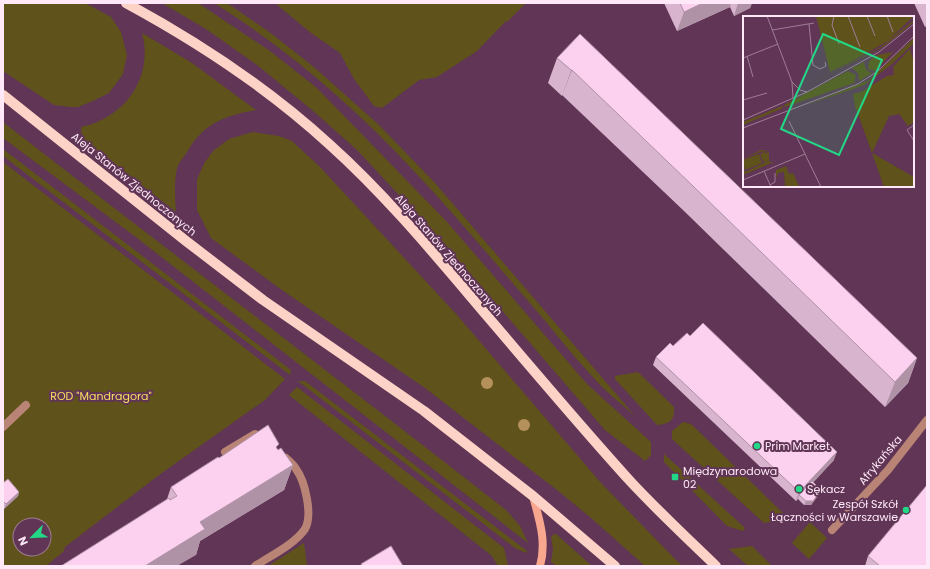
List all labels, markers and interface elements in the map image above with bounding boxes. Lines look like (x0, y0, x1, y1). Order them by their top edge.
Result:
inset map (743, 16, 914, 187)
street label: Aleja Stanów Zjednoczonych (68, 128, 200, 240)
street label: Aleja Stanów Zjednoczonych (392, 191, 506, 319)
park label: ROD "Mandragora" (50, 388, 152, 404)
street label: Afrykańska (854, 432, 906, 488)
place label: Prim Market (765, 438, 830, 454)
marker: Prim Market (752, 441, 762, 451)
place label: Międzynarodowa 02 (683, 463, 777, 492)
marker: Międzynarodowa 02 (670, 472, 680, 482)
place label: Sękacz (807, 481, 845, 497)
marker: Sękacz (794, 484, 804, 494)
place label: Zespół Szkół Łączności w Warszawie (771, 496, 898, 525)
marker: Zespół Szkół Łączności w Warszawie (901, 505, 911, 515)
north arrow (12, 517, 52, 557)
text: N (14, 534, 32, 548)

